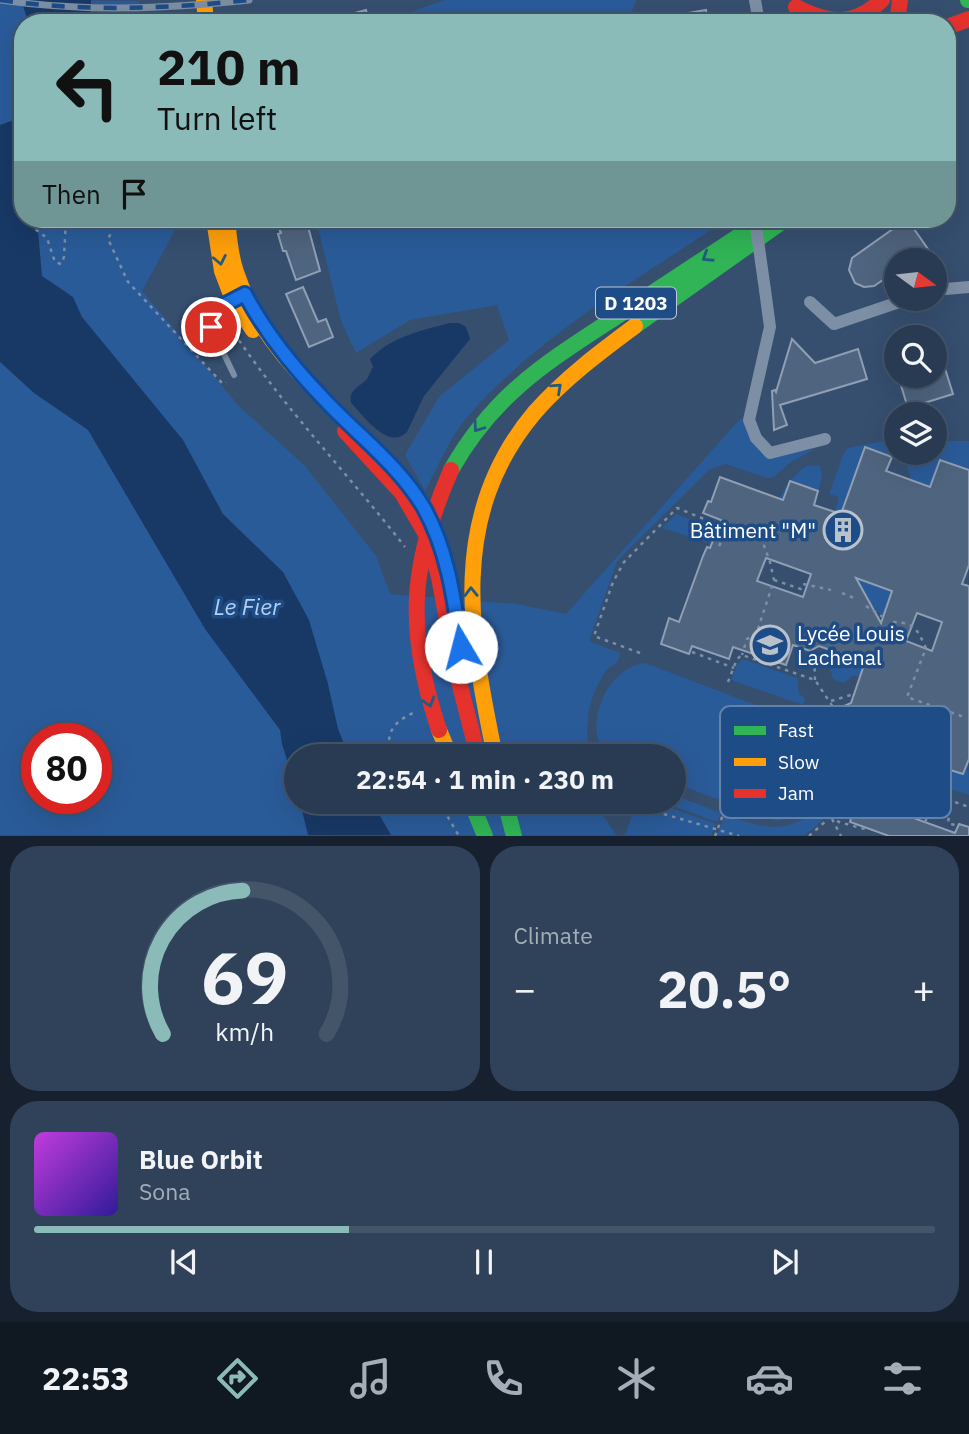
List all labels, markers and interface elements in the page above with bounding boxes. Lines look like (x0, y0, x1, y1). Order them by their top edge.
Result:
text: 210 m (157, 35, 301, 98)
icon: left (42, 42, 133, 133)
text: Turn left (157, 97, 277, 139)
icon: arrive (115, 175, 153, 213)
text: Then (42, 177, 101, 211)
north arrow (884, 248, 947, 312)
map controls (884, 248, 947, 465)
one-way arrow (702, 249, 715, 262)
one-way arrow (212, 254, 227, 266)
road number: D 1203 (596, 288, 676, 318)
pin (181, 297, 241, 357)
icon: arrive (192, 308, 230, 346)
button: search (884, 325, 947, 388)
one-way arrow (549, 384, 562, 396)
button: layers (884, 402, 947, 465)
one-way arrow (473, 419, 486, 432)
building icon: Bâtiment "M" (822, 509, 864, 551)
place label: Bâtiment "M" (690, 516, 816, 544)
one-way arrow (464, 586, 479, 597)
water label: Le Fier (214, 591, 281, 621)
position arrow (424, 610, 498, 684)
place label: Lycée Louis Lachenal (797, 619, 905, 671)
school or university icon: Lycée Louis Lachenal (749, 624, 791, 666)
one-way arrow (421, 695, 435, 707)
legend (720, 706, 951, 818)
text: Fast (778, 718, 814, 742)
speed limit sign: 80 (21, 723, 112, 814)
text: Slow (778, 750, 819, 774)
text: 22:54 · 1 min · 230 m (356, 762, 614, 796)
text: Jam (778, 781, 814, 805)
text: Climate (514, 920, 593, 950)
text: 69 (201, 930, 288, 1025)
text: 20.5° (657, 955, 791, 1022)
text: − (514, 964, 536, 1013)
text: + (912, 964, 935, 1013)
text: km/h (215, 1015, 274, 1048)
text: Blue Orbit (139, 1142, 263, 1176)
text: Sona (139, 1176, 191, 1206)
icon: previous (165, 1243, 203, 1281)
icon: pause (465, 1243, 503, 1281)
icon: next (766, 1243, 804, 1281)
icon: directions (213, 1354, 262, 1403)
icon: music (346, 1354, 395, 1403)
icon: phone (479, 1354, 528, 1403)
icon: climate (612, 1354, 661, 1403)
icon: car (745, 1354, 794, 1403)
icon: filters (878, 1354, 927, 1403)
text: 22:53 (42, 1357, 129, 1399)

